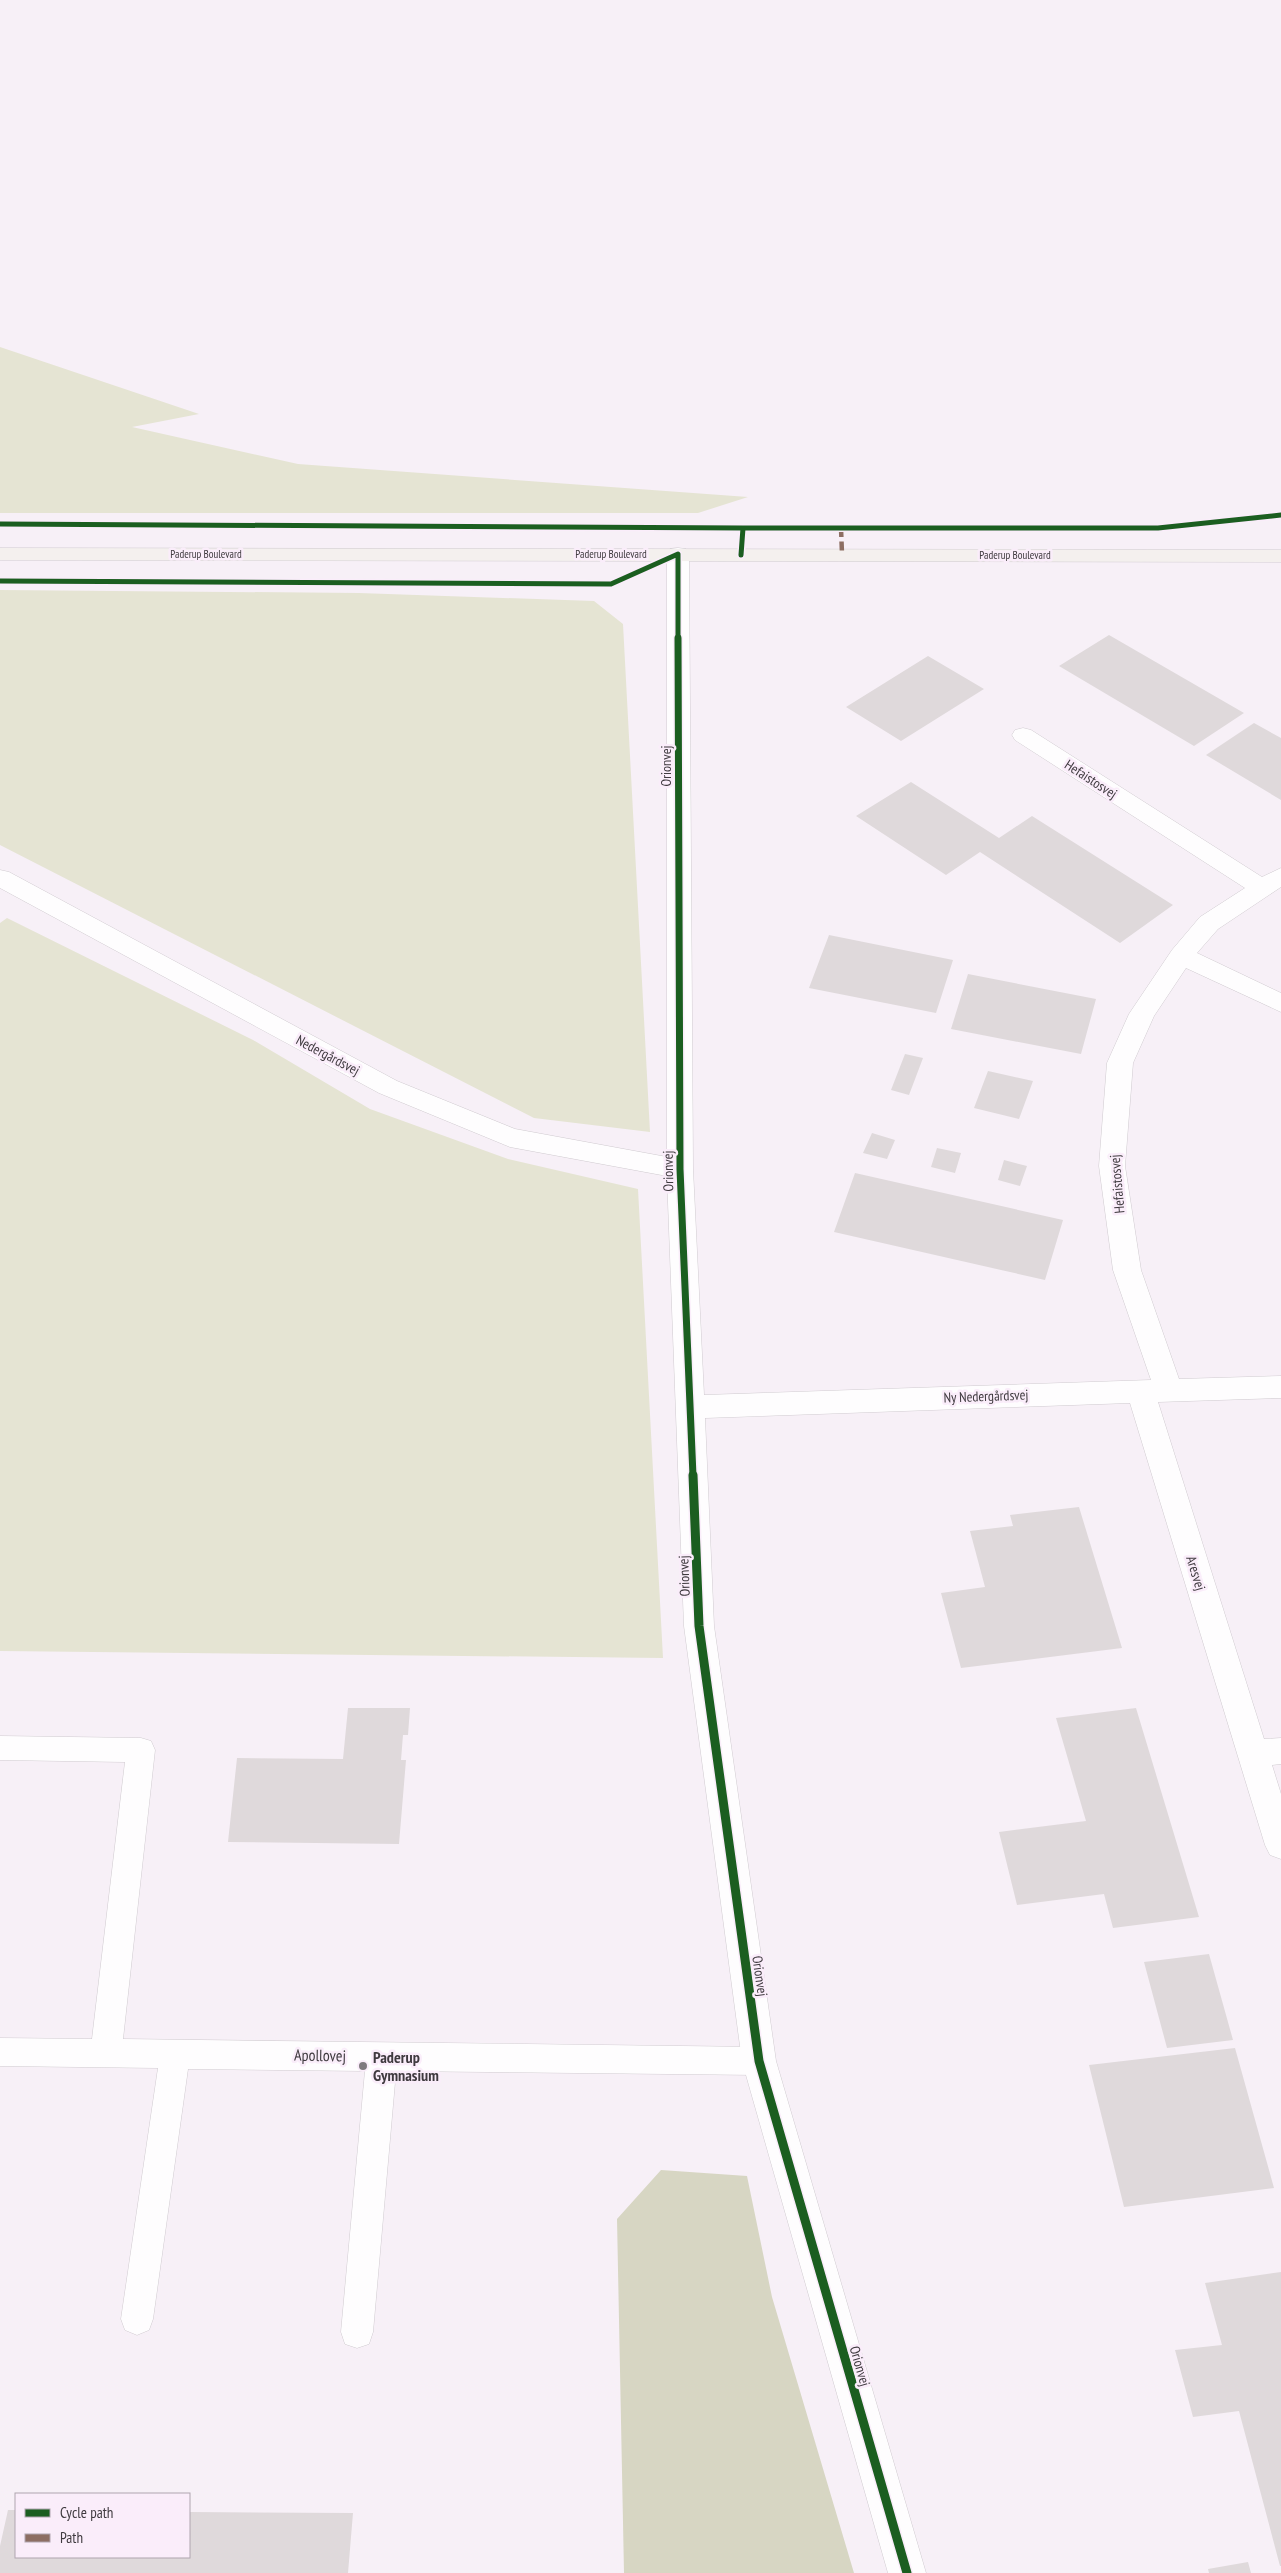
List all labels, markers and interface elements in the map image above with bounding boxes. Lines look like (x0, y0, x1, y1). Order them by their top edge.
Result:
street label: Paderup Boulevard (170, 547, 242, 561)
street label: Paderup Boulevard (575, 547, 647, 561)
street label: Paderup Boulevard (979, 548, 1051, 562)
street label: Orionvej (657, 746, 675, 786)
street label: Hefaistosvej (1061, 755, 1121, 803)
street label: Nedergårdsvej (293, 1031, 363, 1079)
street label: Orionvej (659, 1150, 677, 1192)
street label: Hefaistosvej (1105, 1154, 1129, 1214)
street label: Ny Nedergårdsvej (943, 1386, 1029, 1406)
street label: Aresvej (1182, 1554, 1210, 1592)
street label: Orionvej (674, 1555, 694, 1597)
street label: Orionvej (748, 1954, 772, 1998)
street label: Apollovej (294, 2045, 346, 2065)
place label: Paderup Gymnasium (373, 2047, 439, 2085)
marker: Paderup Gymnasium (357, 2060, 369, 2072)
street label: Orionvej (846, 2344, 874, 2388)
legend (15, 2493, 190, 2558)
text: Cycle path (60, 2503, 113, 2522)
text: Path (60, 2528, 83, 2547)

